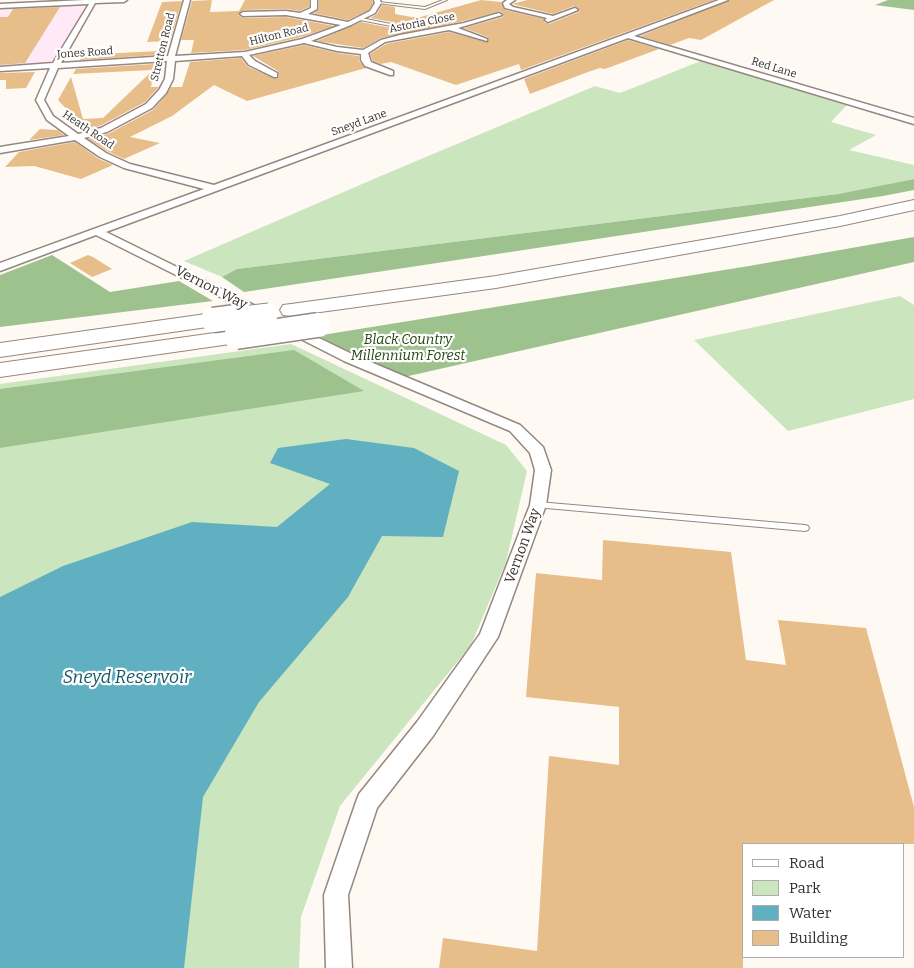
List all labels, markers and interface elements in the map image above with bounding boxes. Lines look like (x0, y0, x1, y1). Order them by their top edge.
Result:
street label: Astoria Close (388, 10, 456, 36)
street label: Stretton Road (148, 11, 178, 83)
street label: Hilton Road (248, 21, 310, 49)
street label: Jones Road (57, 44, 113, 62)
street label: Red Lane (750, 55, 798, 81)
street label: Sneyd Lane (329, 107, 389, 139)
street label: Heath Road (60, 108, 116, 152)
street label: Vernon Way (172, 263, 250, 313)
park label: Black Country Millennium Forest (351, 332, 465, 364)
street label: Vernon Way (502, 506, 544, 586)
water label: Sneyd Reservoir (63, 667, 191, 689)
legend (742, 843, 904, 958)
text: Road (789, 854, 824, 872)
text: Park (789, 879, 821, 897)
text: Water (789, 904, 831, 922)
text: Building (789, 929, 848, 947)

